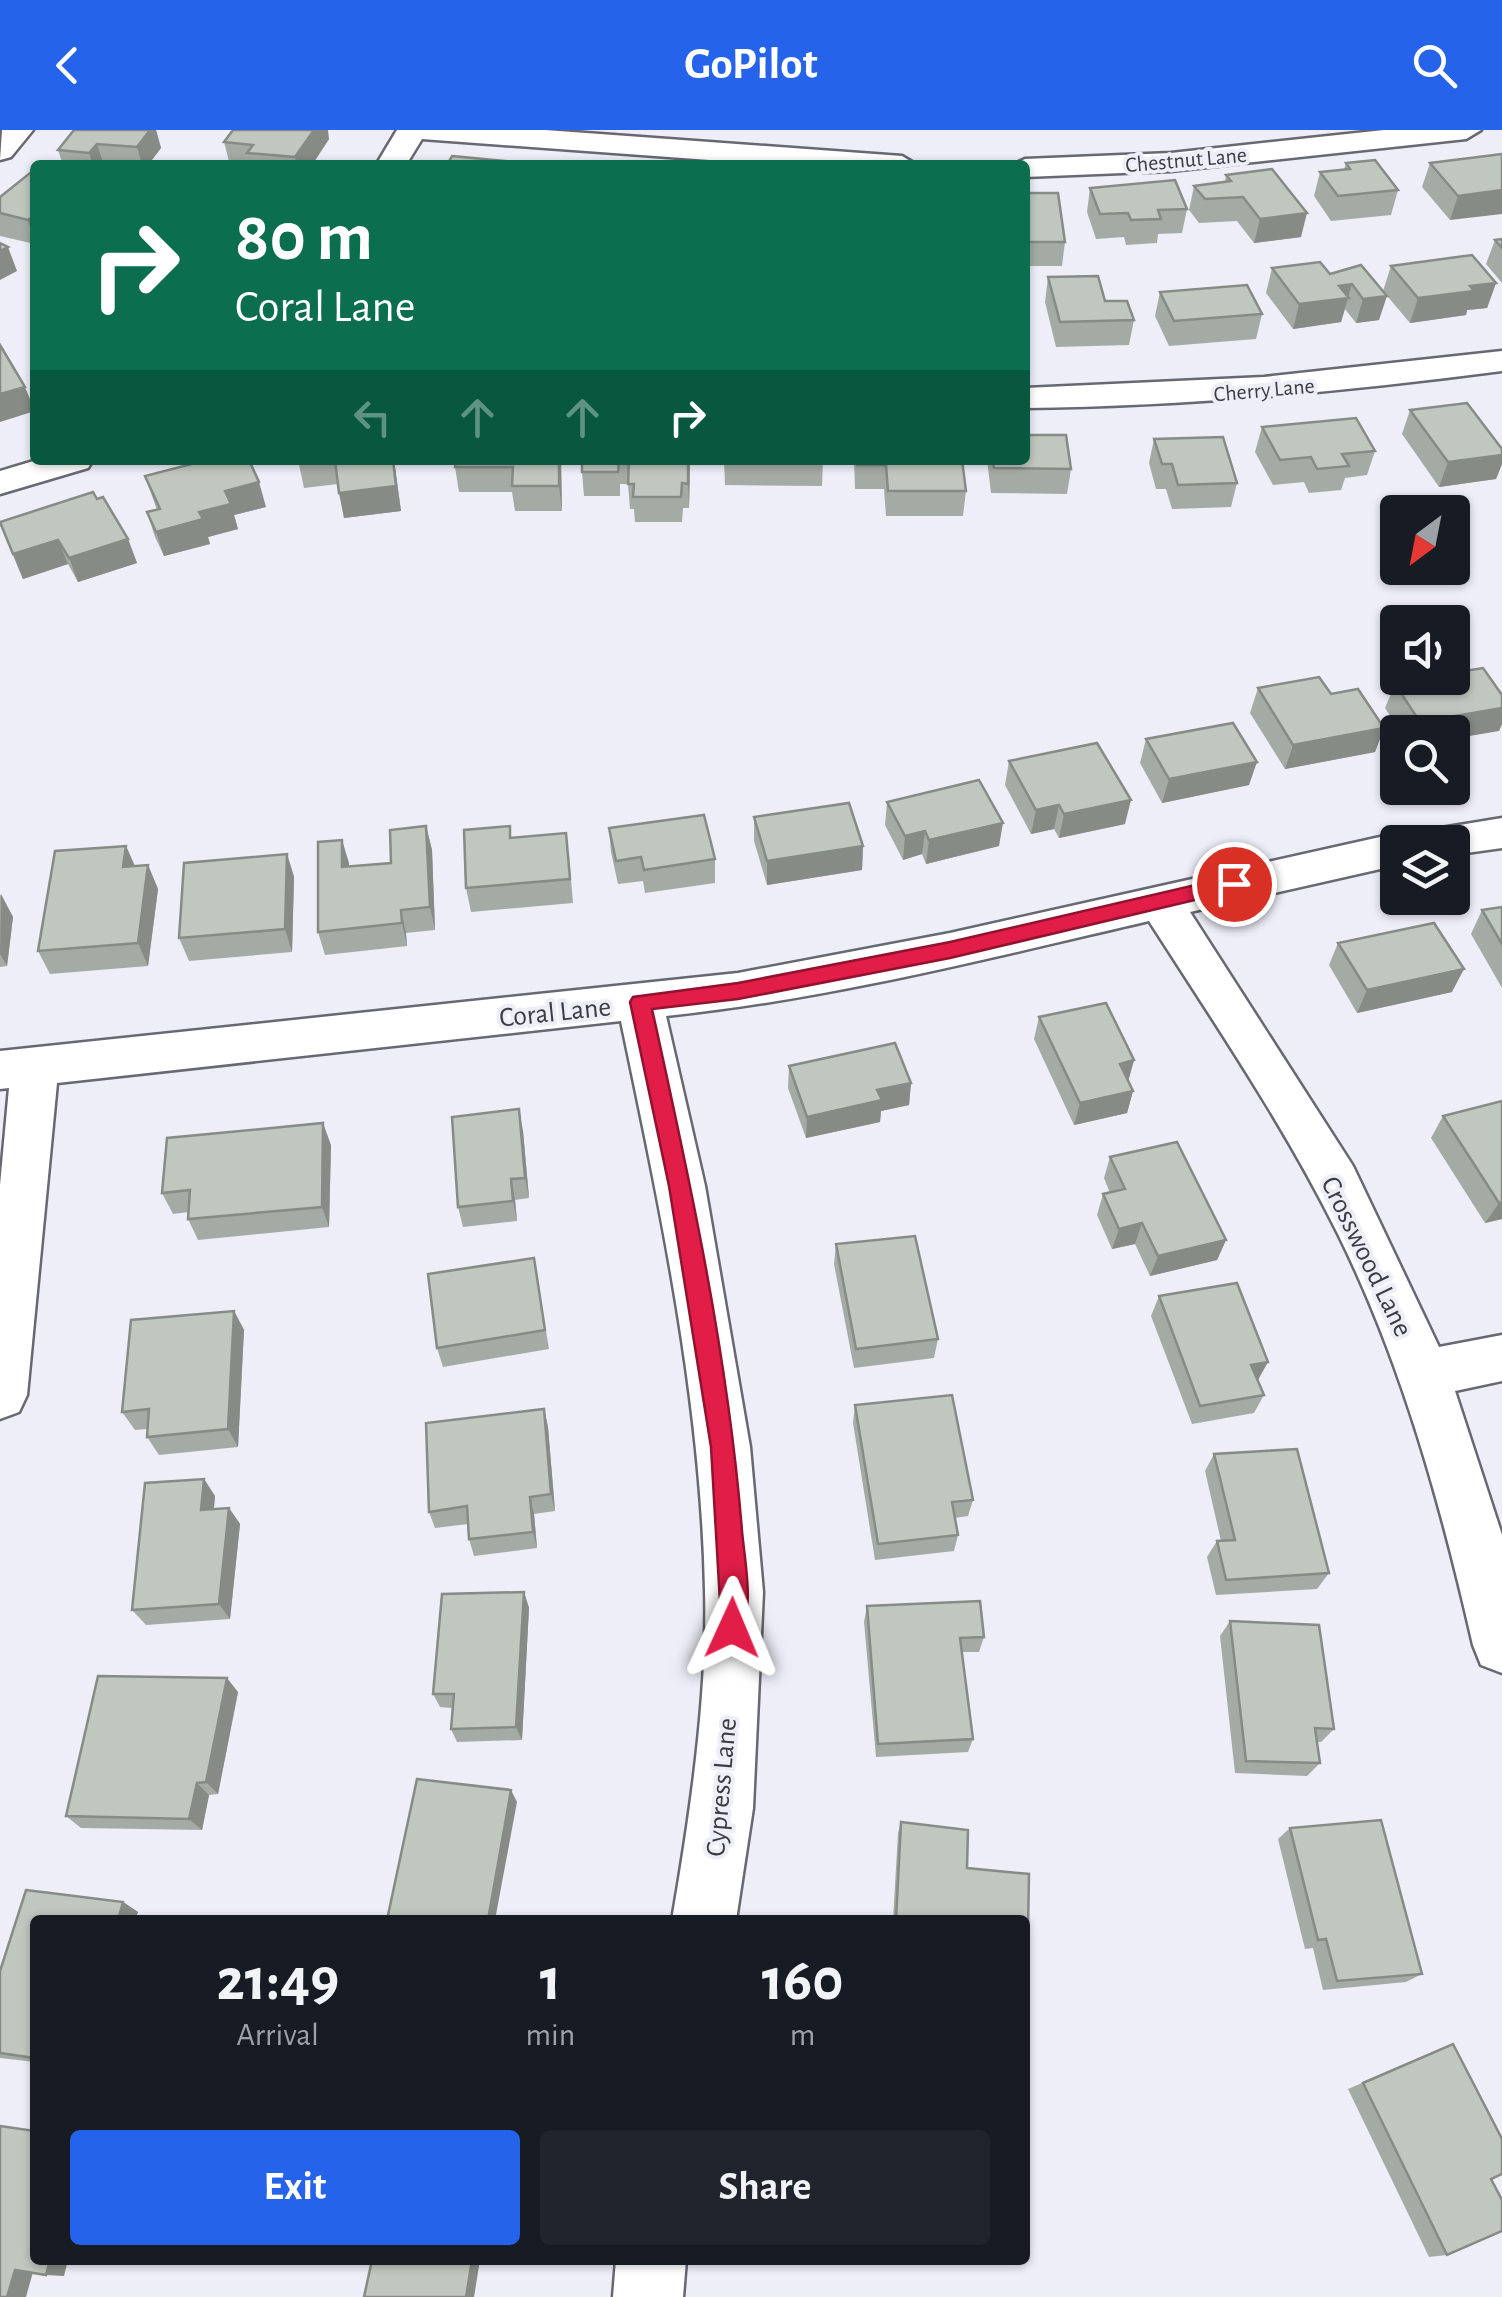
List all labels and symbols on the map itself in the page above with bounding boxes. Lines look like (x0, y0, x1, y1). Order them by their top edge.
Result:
street label: Chestnut Lane (1124, 144, 1248, 176)
street label: Cherry Lane (1213, 375, 1315, 405)
north arrow (1380, 495, 1470, 585)
pin (1192, 842, 1277, 927)
street label: Coral Lane (498, 993, 613, 1033)
street label: Crosswood Lane (1315, 1172, 1417, 1341)
position arrow (680, 1576, 784, 1680)
street label: Cypress Lane (702, 1717, 742, 1858)

